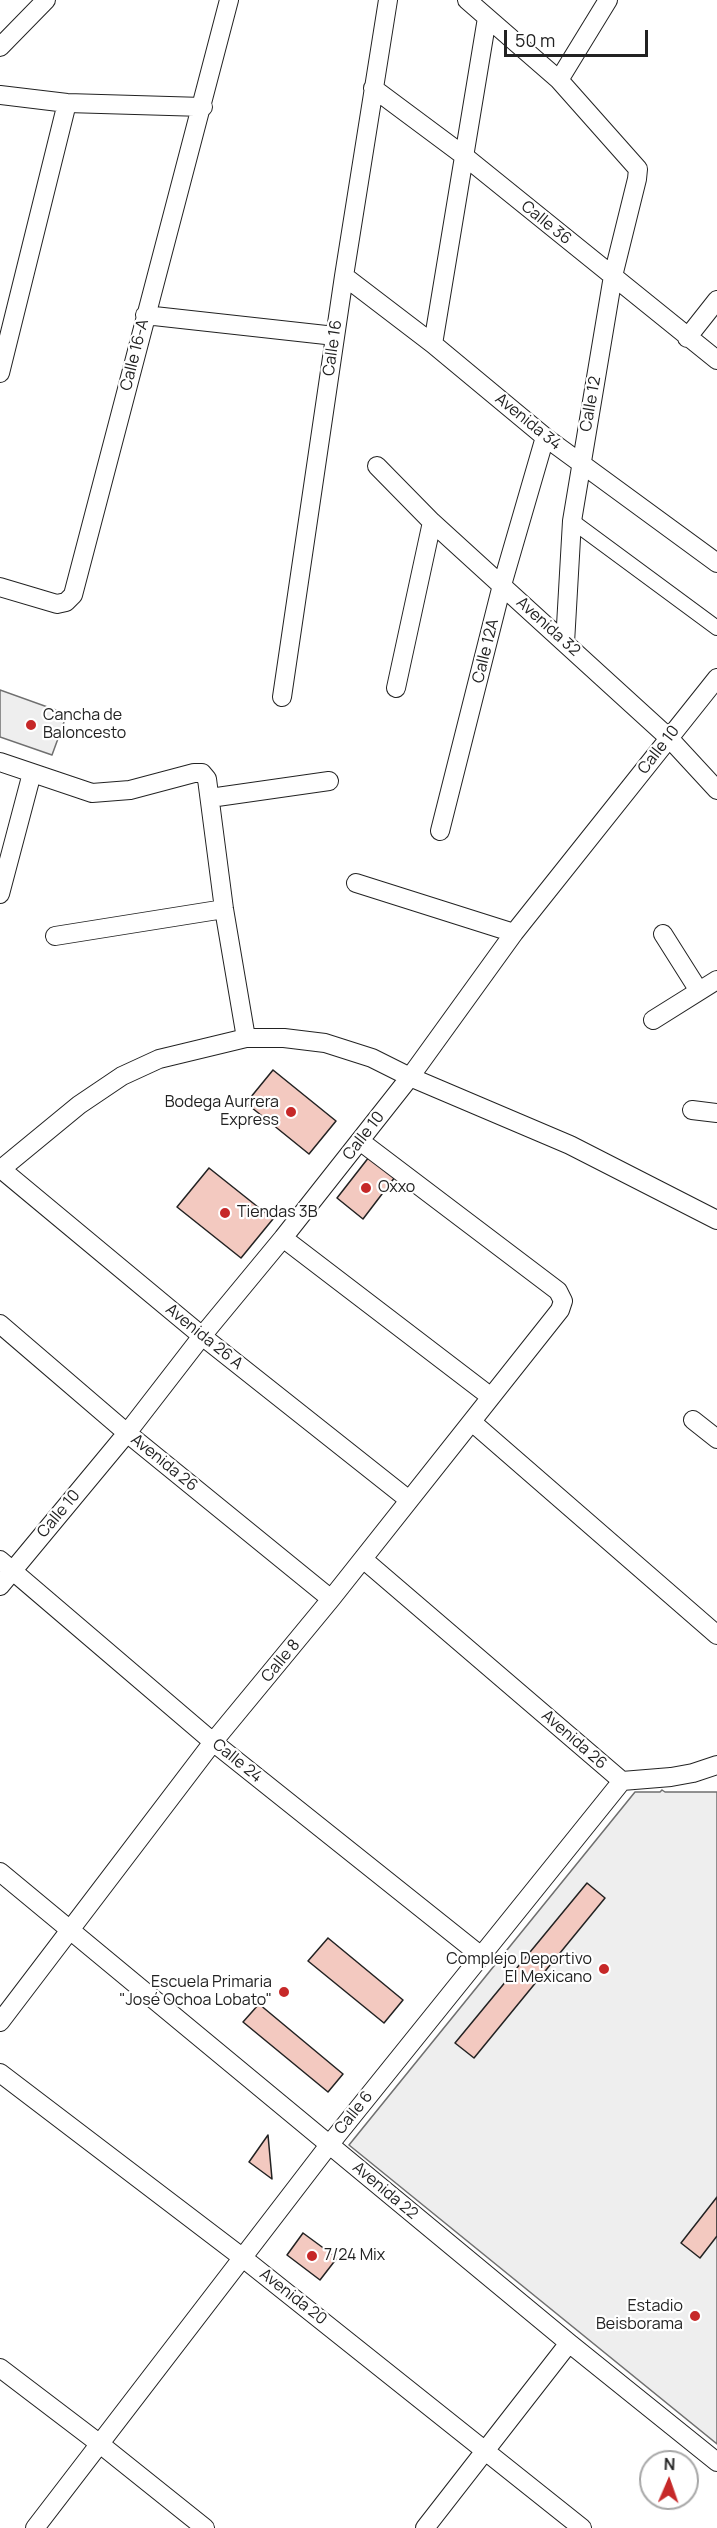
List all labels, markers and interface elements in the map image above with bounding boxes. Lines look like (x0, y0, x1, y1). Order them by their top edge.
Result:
scale bar (507, 18, 651, 56)
text: 50 m (515, 28, 555, 52)
street label: Calle 36 (517, 197, 575, 249)
street label: Calle 16-A (117, 317, 153, 393)
street label: Calle 16 (320, 319, 346, 377)
street label: Calle 12 (577, 375, 605, 433)
street label: Avenida 34 (491, 390, 565, 454)
street label: Avenida 32 (512, 593, 584, 661)
street label: Calle 12A (469, 617, 503, 685)
place label: Cancha de Baloncesto (43, 706, 126, 744)
marker: Cancha de Baloncesto (24, 718, 38, 732)
street label: Calle 10 (634, 722, 684, 778)
place label: Bodega Aurrera Express (165, 1093, 279, 1131)
marker: Bodega Aurrera Express (284, 1105, 298, 1119)
street label: Calle 10 (339, 1108, 389, 1164)
place label: Oxxo (378, 1178, 415, 1198)
marker: Oxxo (359, 1181, 373, 1195)
place label: Tiendas 3B (237, 1203, 317, 1223)
marker: Tiendas 3B (218, 1206, 232, 1220)
street label: Avenida 26 A (162, 1300, 246, 1374)
street label: Avenida 26 (127, 1430, 201, 1496)
street label: Calle 10 (34, 1486, 84, 1542)
street label: Calle 8 (258, 1636, 304, 1686)
street label: Avenida 26 (537, 1706, 611, 1774)
street label: Calle 24 (208, 1735, 266, 1787)
place label: Complejo Deportivo El Mexicano (446, 1950, 592, 1988)
marker: Complejo Deportivo El Mexicano (597, 1962, 611, 1976)
place label: Escuela Primaria "José Ochoa Lobato" (119, 1973, 272, 2011)
marker: Escuela Primaria "José Ochoa Lobato" (277, 1985, 291, 1999)
street label: Calle 6 (331, 2087, 377, 2139)
street label: Avenida 22 (348, 2158, 422, 2224)
place label: 7/24 Mix (324, 2246, 385, 2266)
marker: 7/24 Mix (305, 2249, 319, 2263)
street label: Avenida 20 (256, 2265, 330, 2329)
place label: Estadio Beisborama (596, 2297, 683, 2335)
marker: Estadio Beisborama (688, 2309, 702, 2323)
north arrow (639, 2450, 699, 2510)
text: N (663, 2453, 676, 2475)

